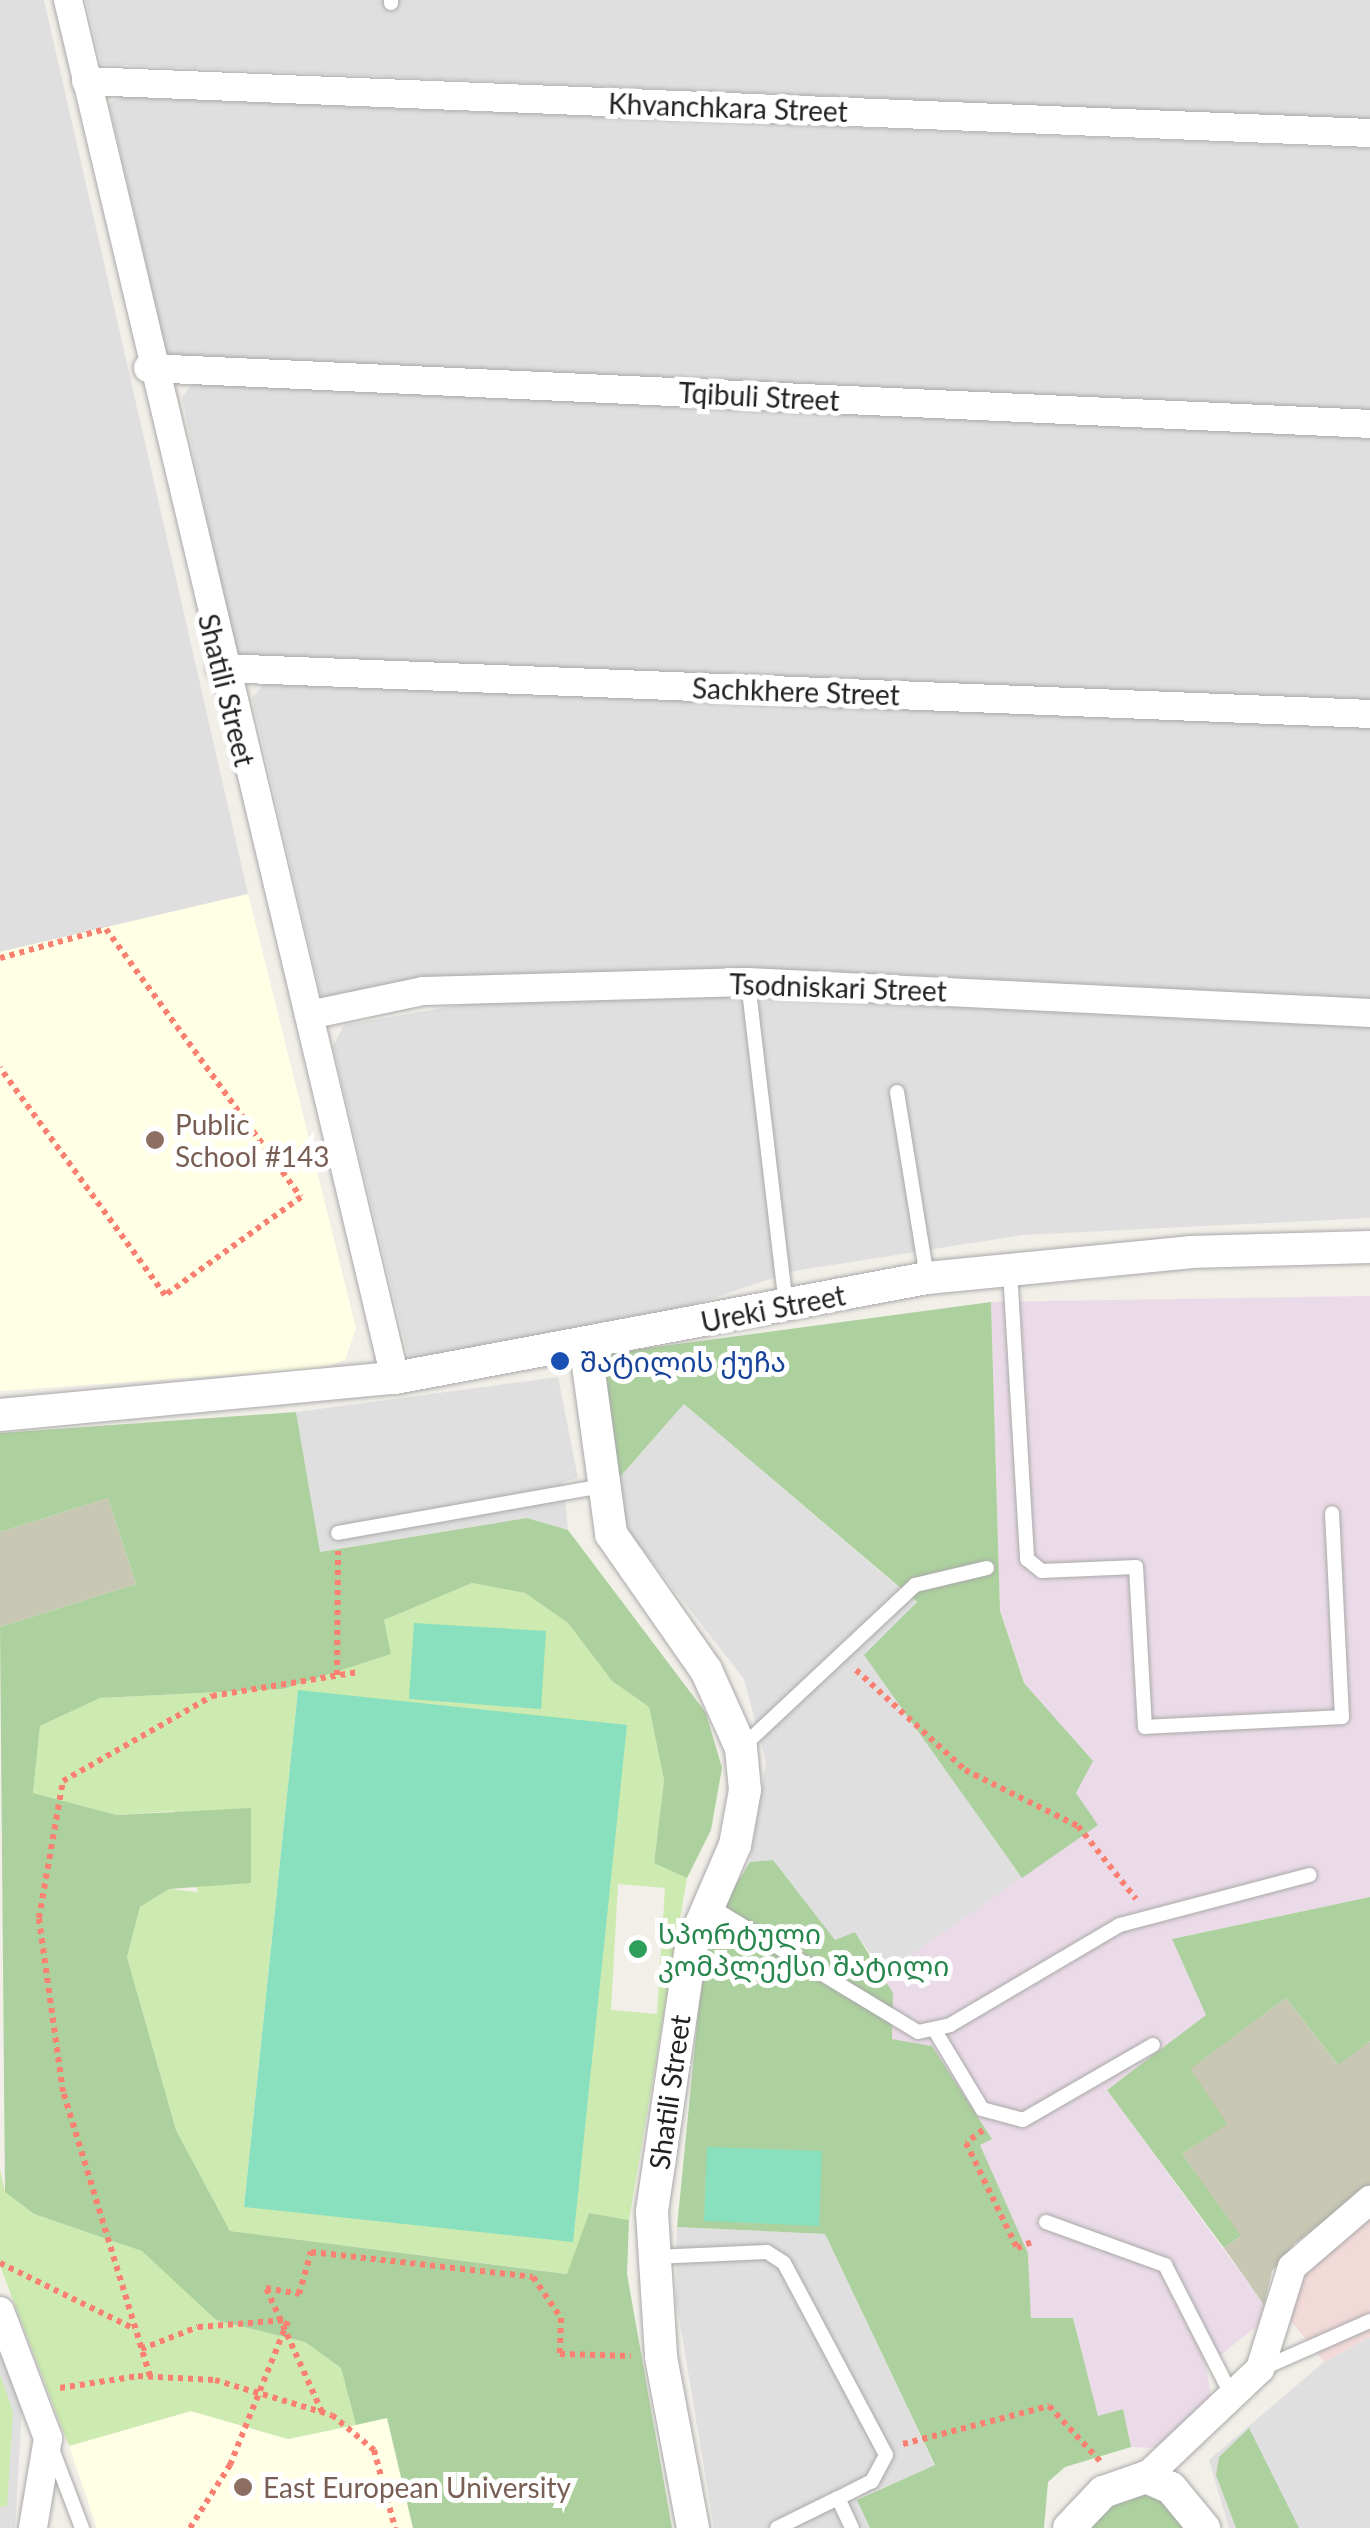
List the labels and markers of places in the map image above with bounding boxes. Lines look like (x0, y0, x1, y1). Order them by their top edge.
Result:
place label: Public School #143 (175, 1107, 330, 1173)
marker: Public School #143 (144, 1129, 166, 1151)
place label: შატილის ქუჩა (580, 1344, 786, 1378)
marker: შატილის ქუჩა (549, 1350, 571, 1372)
place label: სპორტული კომპლექსი შატილი (658, 1916, 949, 1982)
marker: სპორტული კომპლექსი შატილი (627, 1938, 649, 1960)
place label: East European University (263, 2470, 571, 2504)
marker: East European University (232, 2476, 254, 2498)

